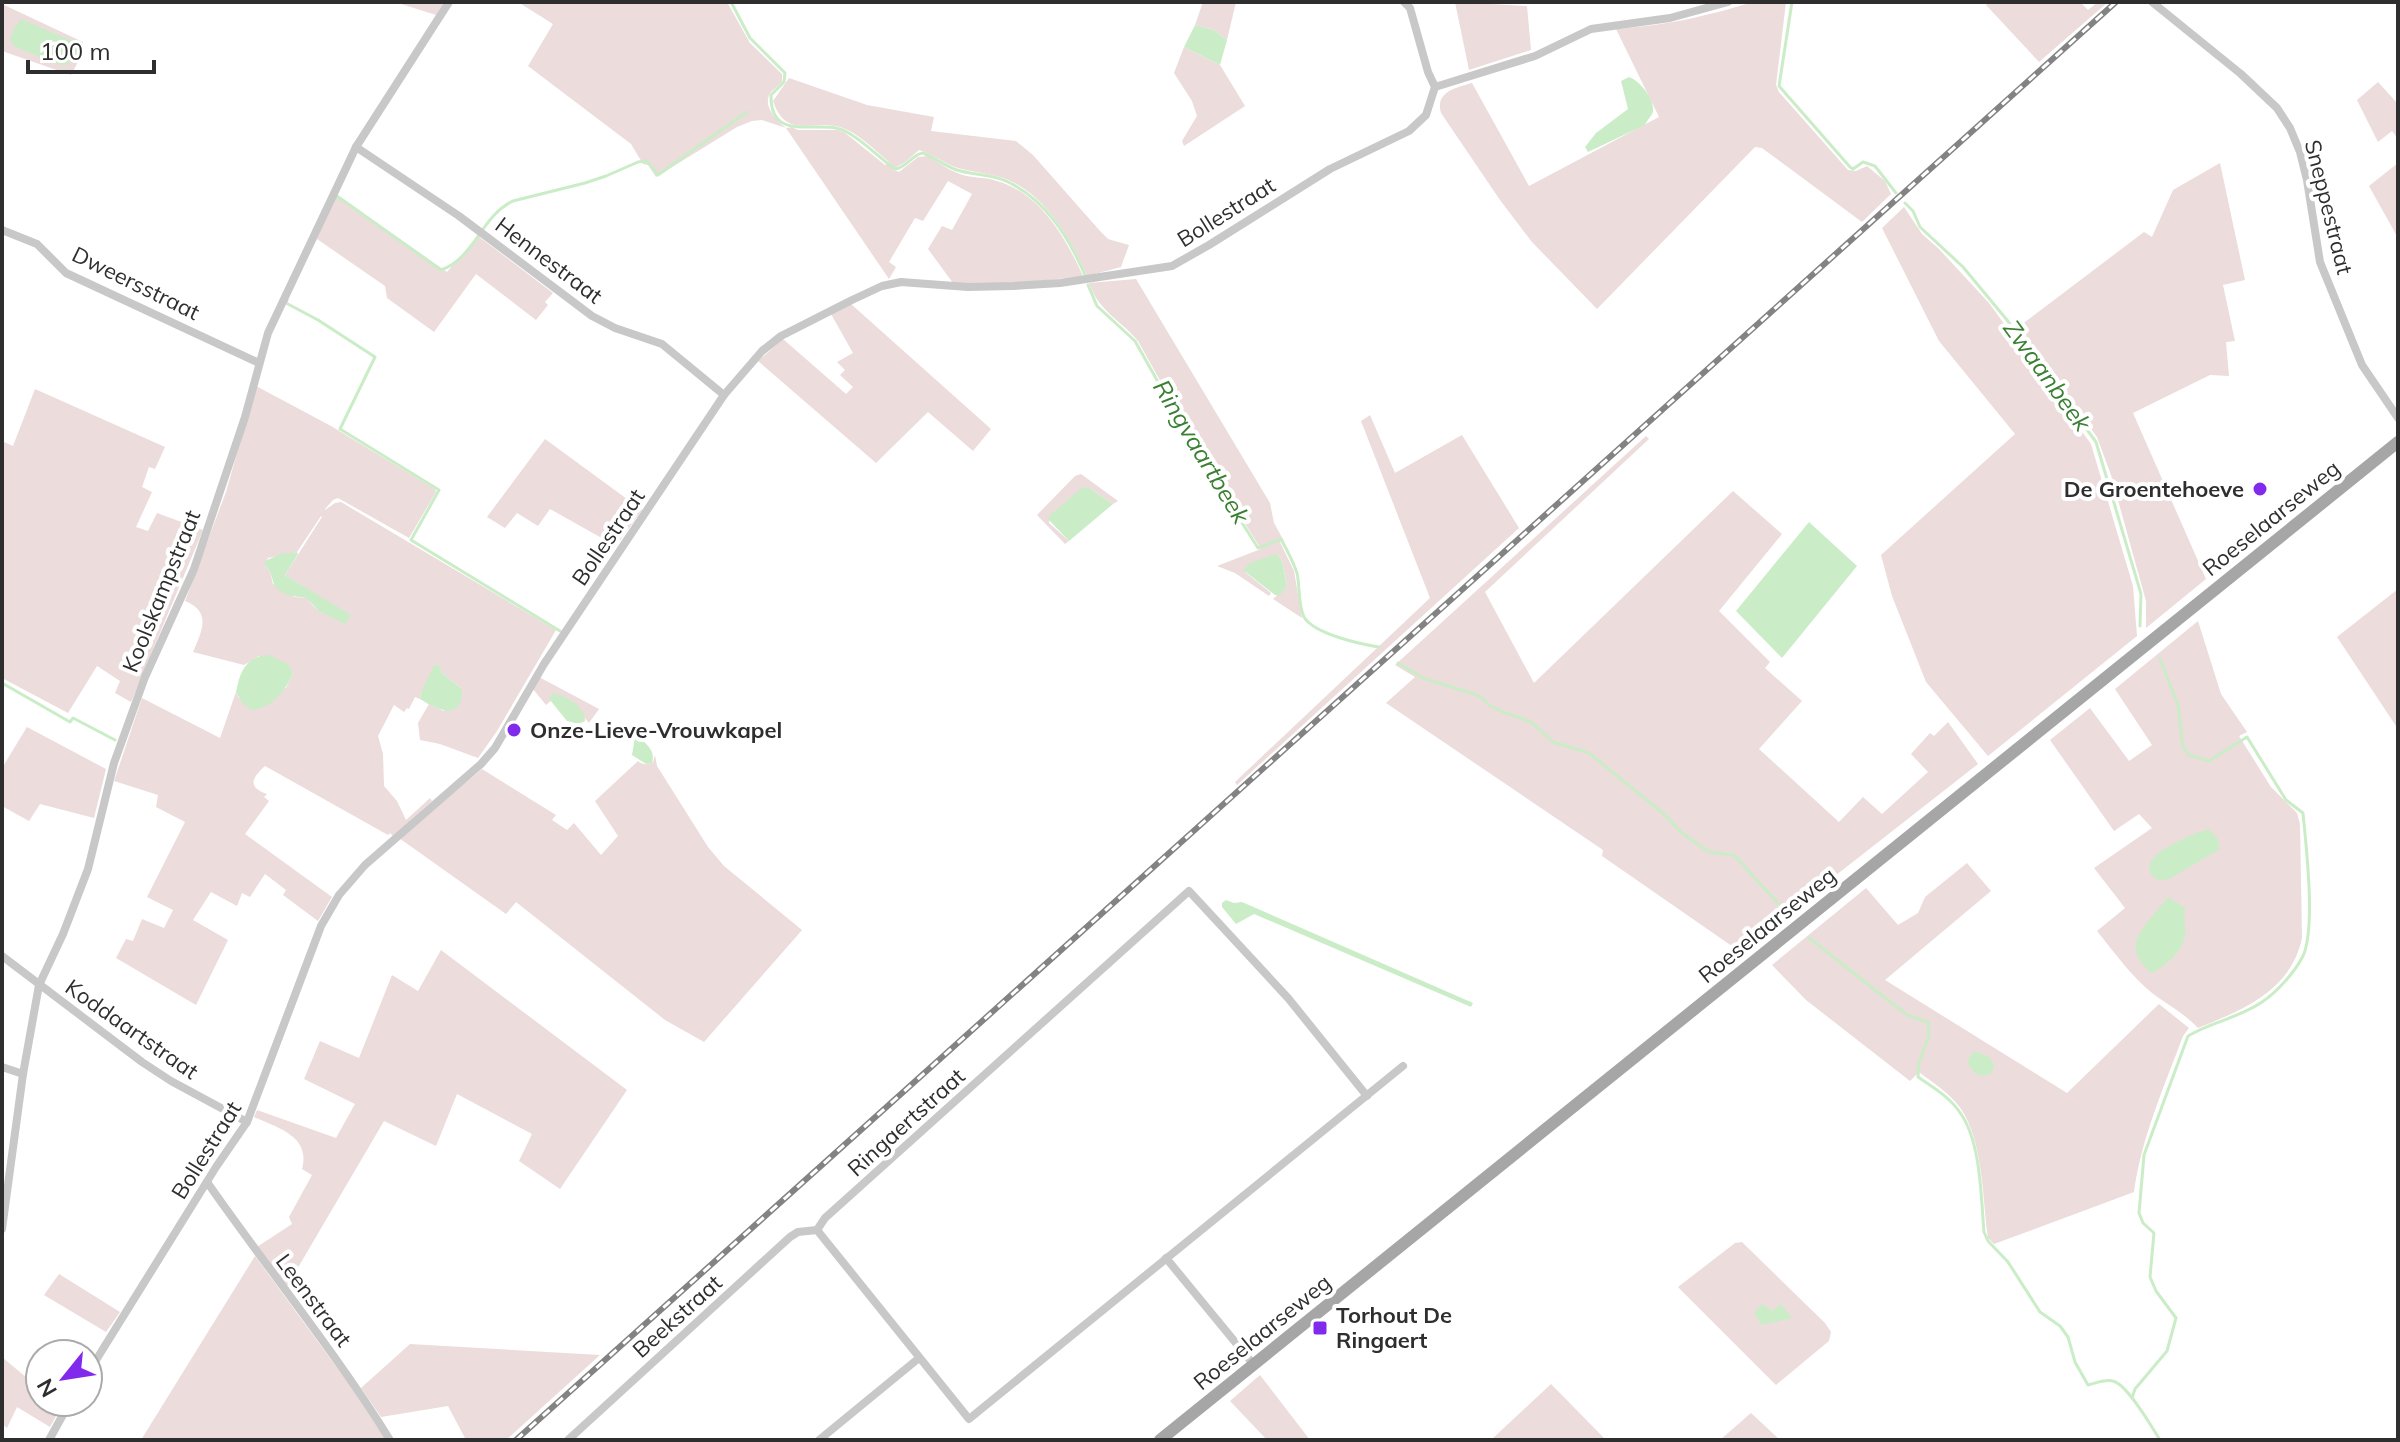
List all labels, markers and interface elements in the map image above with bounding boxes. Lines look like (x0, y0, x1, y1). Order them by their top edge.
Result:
scale bar (28, 24, 154, 74)
text: 100 m (40, 36, 111, 66)
street label: Sneppestraat (2299, 137, 2359, 277)
street label: Bollestraat (1172, 171, 1280, 253)
street label: Hennestraat (490, 211, 608, 310)
street label: Dweersstraat (68, 240, 205, 326)
water label: Zwaanbeek (1997, 314, 2099, 437)
water label: Ringvaartbeek (1147, 374, 1257, 530)
street label: Roeselaarseweg (2197, 454, 2345, 582)
place label: De Groentehoeve (2064, 475, 2244, 503)
marker: De Groentehoeve (2251, 480, 2269, 498)
street label: Bollestraat (566, 483, 651, 591)
street label: Koolskampstraat (116, 506, 206, 676)
place label: Onze-Lieve-Vrouwkapel (530, 716, 782, 744)
marker: Onze-Lieve-Vrouwkapel (505, 721, 523, 739)
street label: Roeselaarseweg (1693, 861, 1841, 989)
street label: Koddaartstraat (60, 973, 204, 1085)
street label: Ringaertstraat (841, 1062, 971, 1182)
street label: Bollestraat (165, 1096, 247, 1204)
street label: Leenstraat (270, 1248, 358, 1352)
street label: Beekstraat (627, 1268, 728, 1363)
street label: Roeselaarseweg (1188, 1268, 1336, 1396)
place label: Torhout De Ringaert (1336, 1301, 1452, 1354)
marker: Torhout De Ringaert (1311, 1319, 1329, 1337)
north arrow (24, 1338, 104, 1418)
text: N (30, 1374, 63, 1402)

